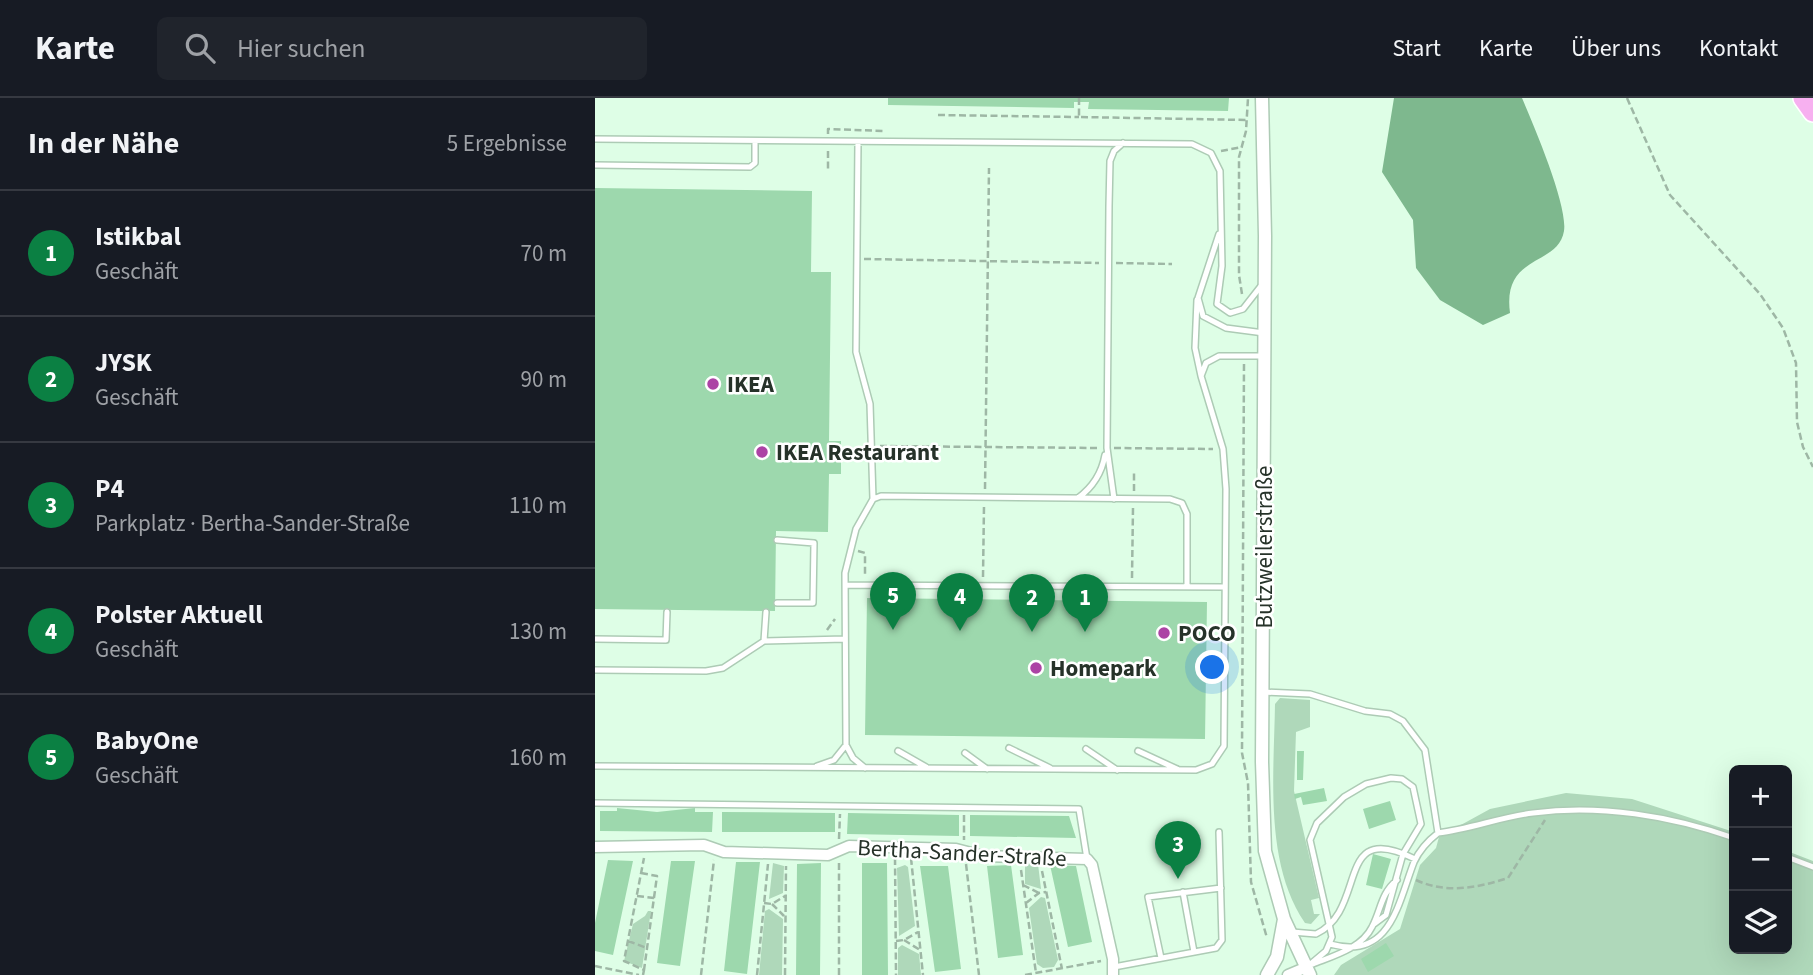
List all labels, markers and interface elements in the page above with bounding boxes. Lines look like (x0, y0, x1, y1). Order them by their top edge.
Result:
search box (157, 17, 647, 80)
text: Karte (35, 25, 115, 72)
icon: search (181, 29, 219, 67)
text: Hier suchen (237, 30, 366, 67)
text: Start (1393, 31, 1441, 66)
text: Karte (1479, 31, 1533, 66)
text: Über uns (1571, 31, 1661, 66)
text: Kontakt (1699, 31, 1778, 66)
text: In der Nähe (28, 122, 179, 165)
text: 5 Ergebnisse (447, 127, 567, 160)
text: Istikbal (95, 218, 181, 255)
text: 1 (45, 237, 57, 270)
text: 70 m (520, 237, 567, 270)
text: Geschäft (95, 255, 179, 288)
text: JYSK (95, 344, 152, 381)
text: 2 (45, 363, 57, 396)
text: 90 m (520, 363, 567, 396)
place label: IKEA (727, 368, 775, 401)
marker: IKEA (705, 376, 721, 392)
text: Geschäft (95, 381, 179, 414)
place label: IKEA Restaurant (776, 436, 939, 469)
marker: IKEA Restaurant (754, 444, 770, 460)
street label: Butzweilerstraße (1248, 466, 1281, 628)
text: P4 (95, 470, 124, 507)
text: 3 (45, 489, 57, 522)
text: 110 m (509, 489, 567, 522)
text: Parkplatz · Bertha-Sander-Straße (95, 507, 410, 540)
pin: 5 (870, 572, 916, 630)
pin: 4 (937, 573, 983, 631)
pin: 2 (1009, 574, 1055, 632)
pin: 1 (1062, 574, 1108, 632)
text: Polster Aktuell (95, 596, 263, 633)
text: 4 (45, 615, 57, 648)
text: 130 m (509, 615, 567, 648)
place label: POCO (1178, 617, 1236, 650)
marker: POCO (1156, 625, 1172, 641)
text: Geschäft (95, 633, 179, 666)
your location (1195, 650, 1229, 684)
place label: Homepark (1050, 652, 1157, 685)
marker: Homepark (1028, 660, 1044, 676)
text: BabyOne (95, 722, 199, 759)
text: 5 (45, 741, 57, 774)
text: 160 m (509, 741, 567, 774)
text: Geschäft (95, 759, 179, 792)
map controls (1729, 765, 1792, 954)
button: + (1729, 765, 1792, 828)
pin: 3 (1155, 821, 1201, 879)
button: − (1729, 828, 1792, 891)
street label: Bertha-Sander-Straße (856, 831, 1068, 875)
button: layers (1729, 891, 1792, 954)

